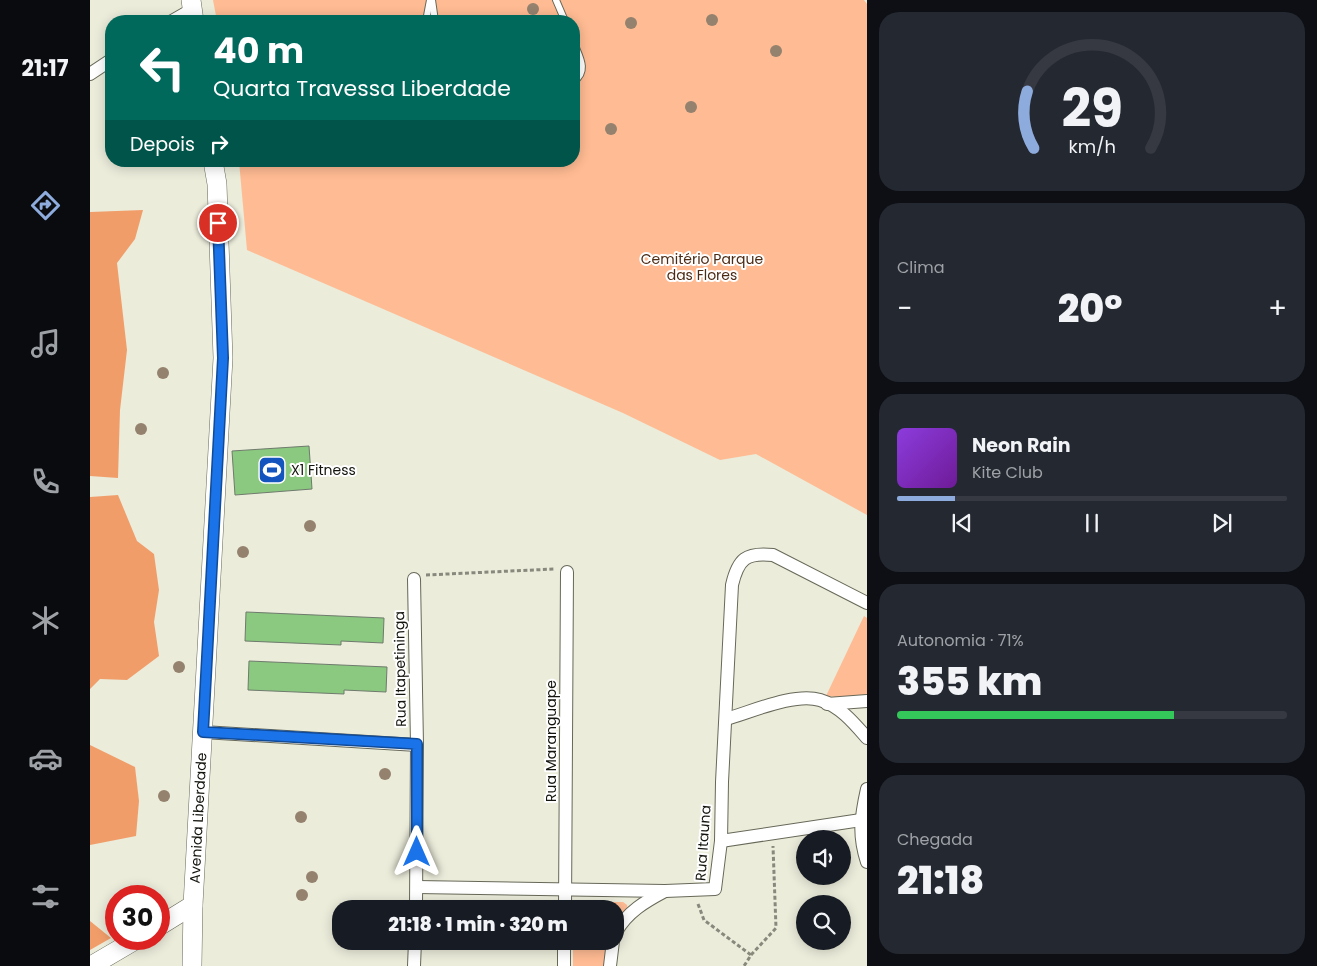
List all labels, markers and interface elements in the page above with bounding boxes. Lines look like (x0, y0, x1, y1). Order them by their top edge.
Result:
text: 40 m (213, 26, 304, 75)
icon: left (130, 35, 195, 100)
text: 21:17 (21, 53, 69, 84)
text: 29 (1061, 72, 1123, 145)
text: Quarta Travessa Liberdade (213, 73, 511, 104)
icon: right (205, 130, 233, 158)
text: Depois (130, 131, 195, 158)
text: km/h (1068, 134, 1116, 159)
icon: directions (28, 188, 63, 223)
pin (197, 202, 239, 244)
icon: arrive (204, 209, 232, 237)
park label: Cemitério Parque das Flores (641, 249, 764, 285)
text: Clima (897, 256, 945, 279)
text: 20° (1058, 282, 1123, 335)
text: − (897, 289, 912, 328)
text: + (1268, 289, 1287, 328)
icon: music (28, 326, 63, 361)
text: Neon Rain (972, 432, 1071, 459)
sports icon: X1 Fitness (257, 455, 287, 485)
place label: X1 Fitness (291, 460, 356, 480)
text: Kite Club (972, 461, 1043, 484)
icon: phone (28, 464, 63, 499)
icon: previous (948, 509, 976, 537)
icon: pause (1078, 509, 1106, 537)
icon: next (1208, 509, 1236, 537)
icon: climate (28, 603, 63, 638)
street label: Rua Itapetininga (389, 611, 411, 727)
text: Autonomia · 71% (897, 629, 1024, 652)
text: 355 km (897, 655, 1042, 708)
street label: Rua Maranguape (541, 680, 561, 802)
icon: car (28, 741, 63, 776)
street label: Avenida Liberdade (185, 752, 211, 884)
street label: Rua Itauna (690, 804, 716, 882)
position arrow (390, 825, 442, 877)
text: Chegada (897, 828, 973, 851)
map controls (796, 830, 851, 950)
button: sound (796, 830, 851, 885)
text: 21:18 (897, 854, 984, 907)
icon: filters (28, 879, 63, 914)
speed limit sign: 30 (105, 885, 170, 950)
button: search (796, 895, 851, 950)
text: 21:18 · 1 min · 320 m (388, 911, 568, 938)

